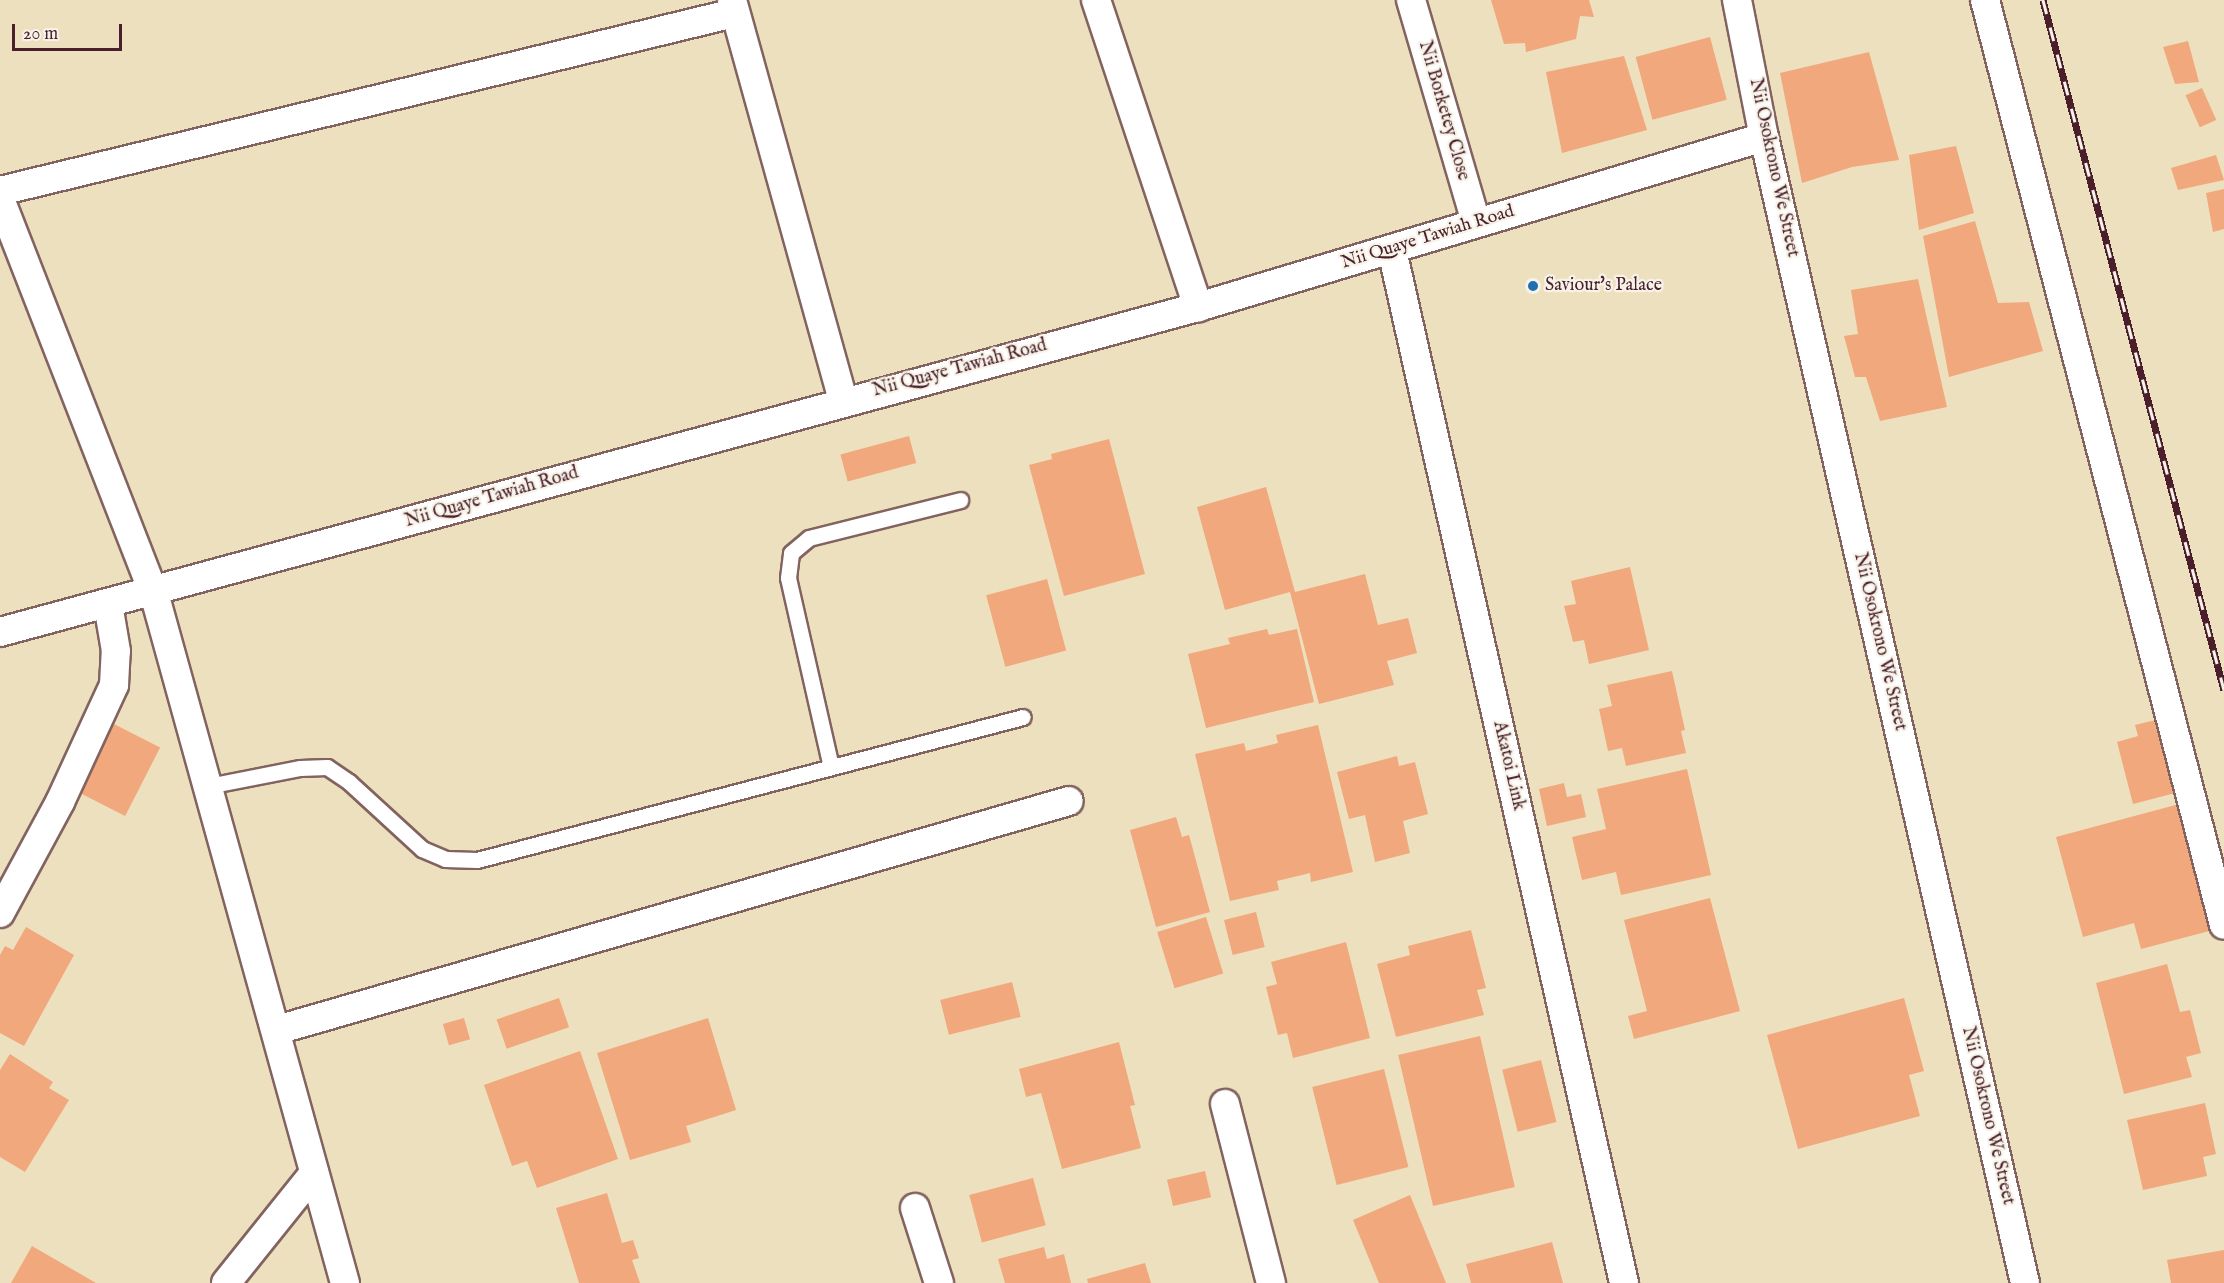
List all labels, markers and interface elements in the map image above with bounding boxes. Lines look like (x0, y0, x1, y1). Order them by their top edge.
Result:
scale bar (15, 12, 124, 50)
text: 20 m (23, 23, 58, 46)
street label: Nii Borketey Close (1413, 39, 1473, 183)
street label: Nii Osokrono We Street (1744, 77, 1802, 259)
street label: Nii Quaye Tawiah Road (1339, 201, 1517, 275)
place label: Saviour's Palace (1545, 275, 1662, 297)
marker: Saviour's Palace (1526, 279, 1540, 293)
street label: Nii Quaye Tawiah Road (871, 335, 1049, 403)
street label: Nii Quaye Tawiah Road (403, 463, 581, 533)
street label: Nii Osokrono We Street (1848, 551, 1910, 733)
street label: Akatoi Link (1487, 719, 1529, 813)
street label: Nii Osokrono We Street (1956, 1025, 2018, 1207)

